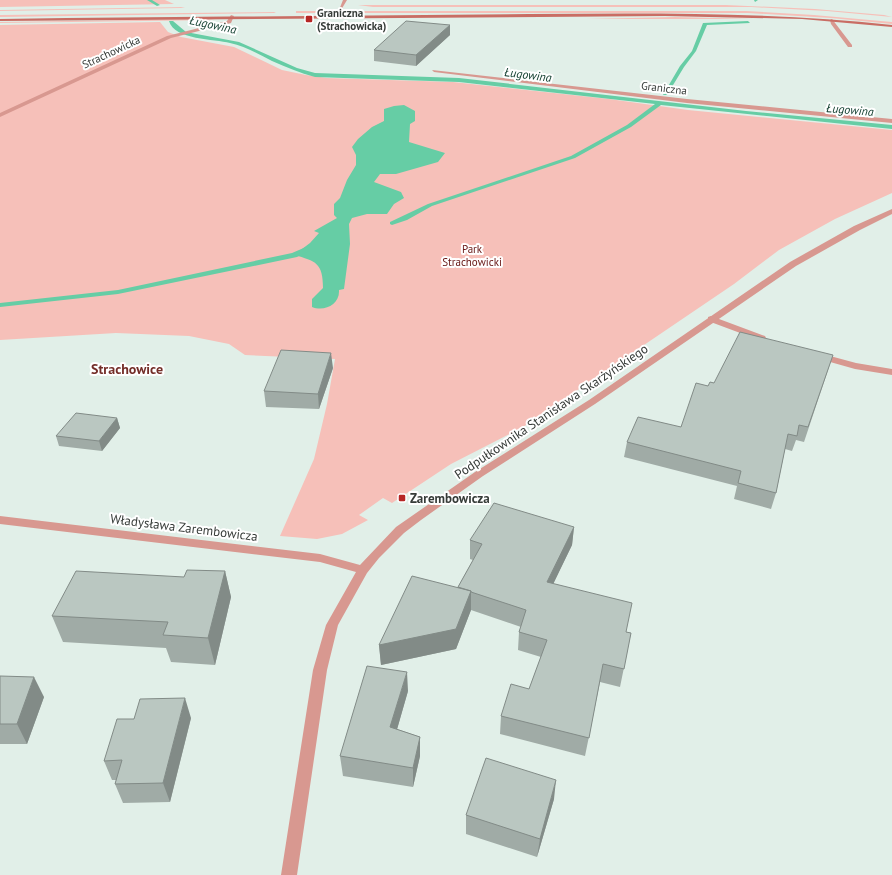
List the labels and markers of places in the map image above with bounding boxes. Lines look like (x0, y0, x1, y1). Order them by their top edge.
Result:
place label: Graniczna (Strachowicka) (317, 6, 386, 33)
marker: Graniczna (Strachowicka) (304, 14, 314, 24)
place label: Zarembowicza (410, 490, 490, 507)
marker: Zarembowicza (397, 493, 407, 503)

